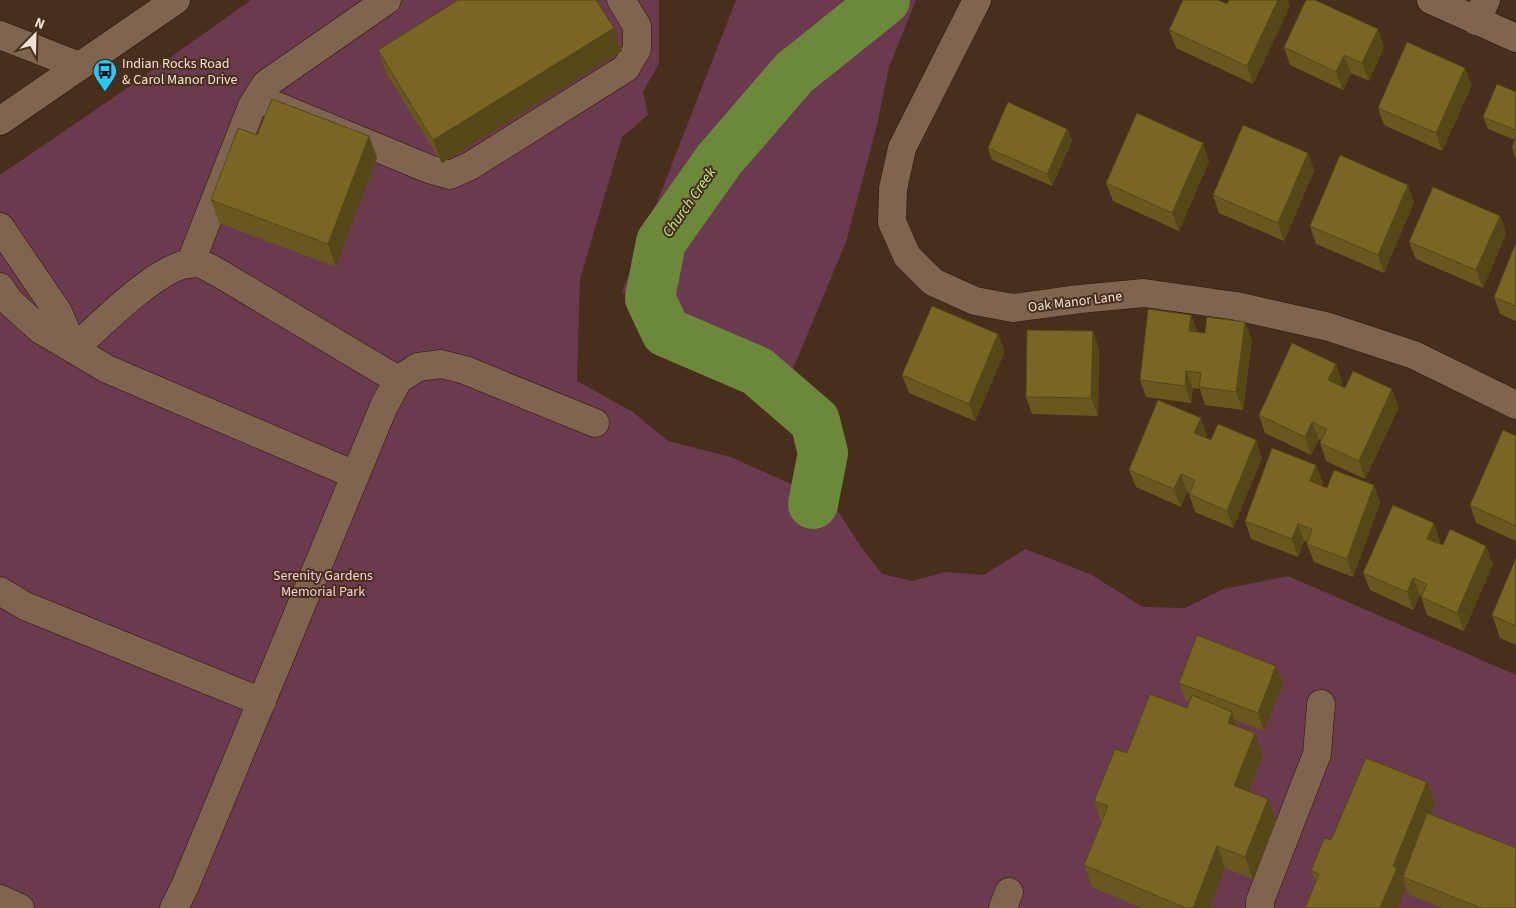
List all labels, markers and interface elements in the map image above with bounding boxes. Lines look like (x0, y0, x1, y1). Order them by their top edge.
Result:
north arrow (10, 10, 60, 60)
text: N (31, 13, 48, 35)
place label: Indian Rocks Road & Carol Manor Drive (122, 54, 238, 90)
bus stop icon: Indian Rocks Road & Carol Manor Drive (92, 58, 118, 92)
water label: Church Creek (658, 162, 722, 242)
street label: Oak Manor Lane (1027, 286, 1123, 318)
park label: Serenity Gardens Memorial Park (273, 566, 373, 602)

